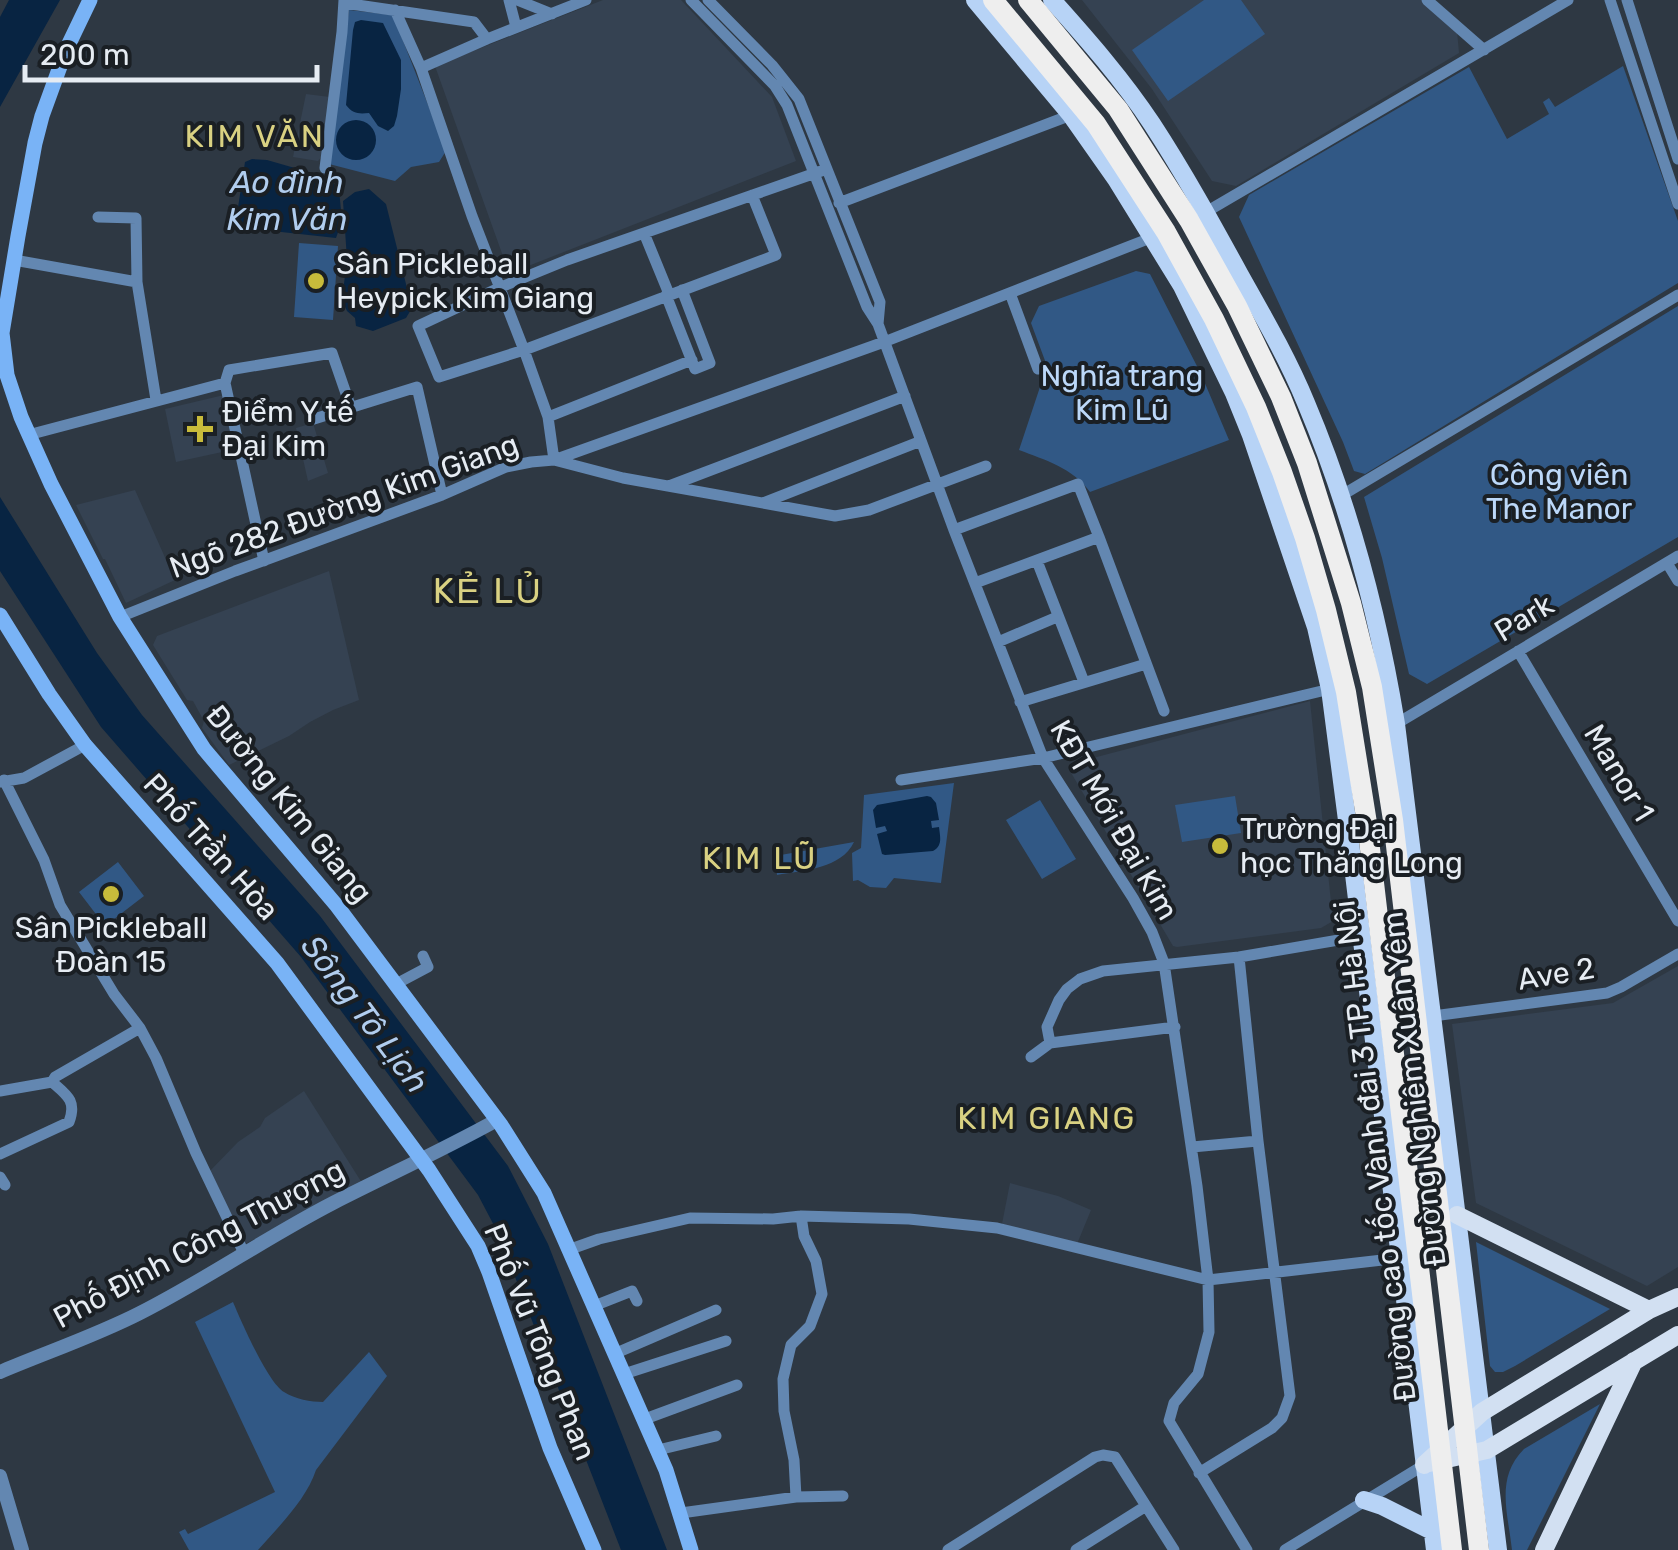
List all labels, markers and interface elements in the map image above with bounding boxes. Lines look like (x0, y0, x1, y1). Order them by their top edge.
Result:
scale bar (25, 20, 318, 82)
text: 200 m (40, 37, 130, 73)
district label: KIM VĂN (185, 117, 325, 155)
water label: Ao đình Kim Văn (226, 163, 348, 238)
place label: Sân Pickleball Heypick Kim Giang (336, 246, 594, 316)
marker: Sân Pickleball Heypick Kim Giang (305, 270, 327, 292)
park label: Nghĩa trang Kim Lũ (1040, 358, 1204, 428)
place label: Điểm Y tế Đại Kim (222, 394, 354, 464)
marker: Điểm Y tế Đại Kim (187, 416, 213, 442)
street label: Ngõ 282 Đường Kim Giang (165, 426, 523, 586)
park label: Công viên The Manor (1486, 457, 1633, 527)
district label: KẺ LỦ (433, 570, 543, 612)
street label: Park (1488, 586, 1560, 650)
street label: Đường Kim Giang (198, 698, 380, 910)
street label: KĐT Mới Đại Kim (1042, 714, 1186, 926)
street label: Manor 1 (1576, 718, 1662, 828)
street label: Phố Trần Hòa (136, 766, 286, 928)
place label: Trường Đại học Thăng Long (1240, 811, 1463, 881)
marker: Trường Đại học Thăng Long (1209, 835, 1231, 857)
district label: KIM LŨ (702, 839, 818, 877)
marker: Sân Pickleball Đoàn 15 (100, 883, 122, 905)
street label: Đường cao tốc Vành đai 3 TP. Hà Nội (1326, 898, 1424, 1404)
place label: Sân Pickleball Đoàn 15 (15, 910, 207, 980)
street label: Đường Nghiêm Xuân Yêm (1374, 910, 1454, 1268)
water label: Sông Tô Lịch (293, 928, 437, 1100)
street label: Ave 2 (1515, 950, 1597, 998)
district label: KIM GIANG (957, 1099, 1137, 1137)
street label: Phố Định Công Thượng (47, 1152, 351, 1336)
street label: Phố Vũ Tông Phan (476, 1218, 604, 1466)

